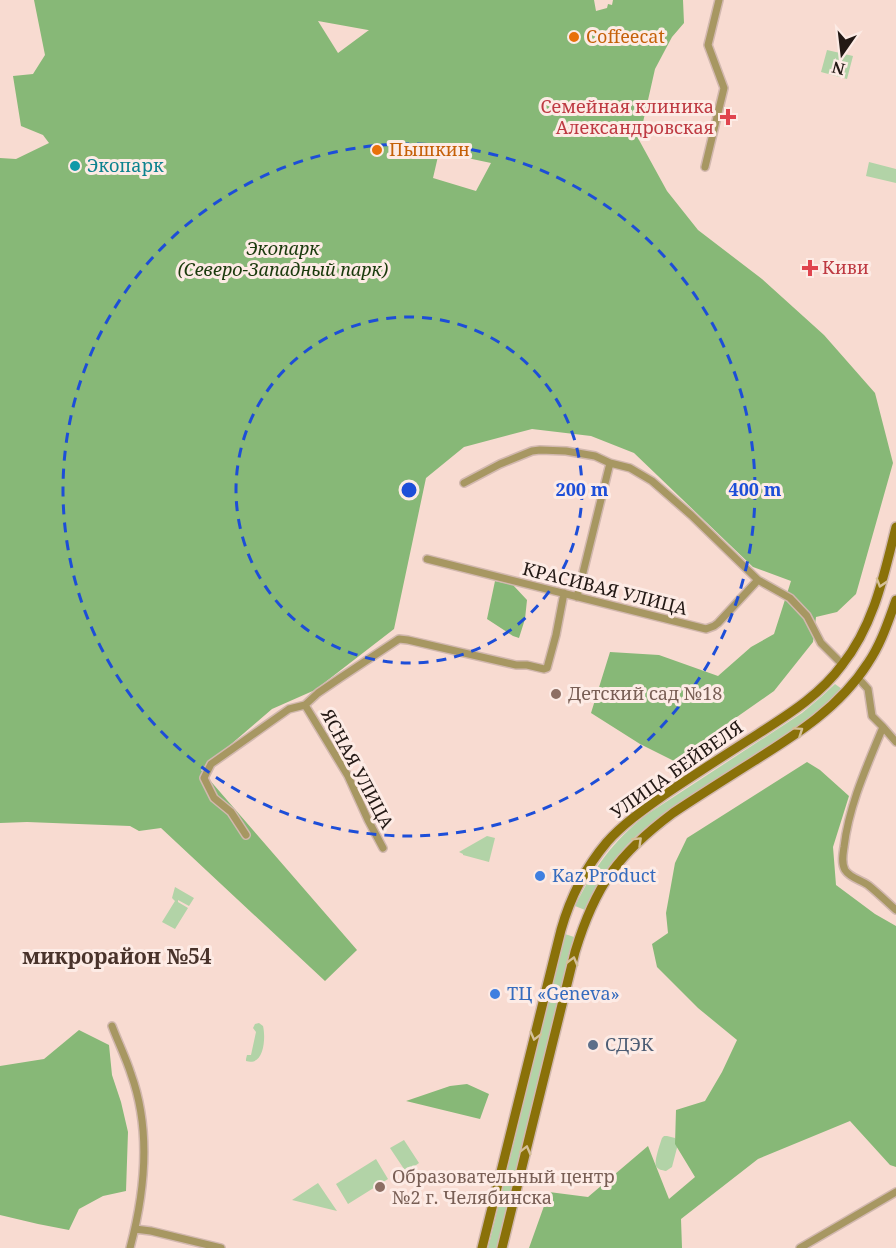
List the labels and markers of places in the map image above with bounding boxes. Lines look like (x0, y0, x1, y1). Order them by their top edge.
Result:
place label: Coffeecat (586, 24, 665, 48)
marker: Coffeecat (567, 30, 581, 44)
place label: Семейная клиника Александровская (540, 94, 714, 139)
marker: Семейная клиника Александровская (719, 108, 737, 126)
place label: Пышкин (389, 137, 470, 161)
marker: Пышкин (370, 143, 384, 157)
place label: Экопарк (87, 153, 164, 177)
marker: Экопарк (68, 159, 82, 173)
place label: Киви (822, 255, 869, 279)
marker: Киви (803, 261, 817, 275)
centre of rings (399, 480, 419, 500)
place label: Детский сaд №18 (568, 681, 722, 705)
marker: Детский сaд №18 (549, 687, 563, 701)
place label: Kaz Product (552, 863, 656, 887)
marker: Kaz Product (533, 869, 547, 883)
place label: ТЦ «Geneva» (507, 981, 620, 1005)
marker: ТЦ «Geneva» (488, 987, 502, 1001)
place label: СДЭК (605, 1032, 654, 1056)
marker: СДЭК (586, 1038, 600, 1052)
place label: Образовательный центр №2 г. Челябинска (392, 1164, 615, 1209)
marker: Образовательный центр №2 г. Челябинска (373, 1180, 387, 1194)

